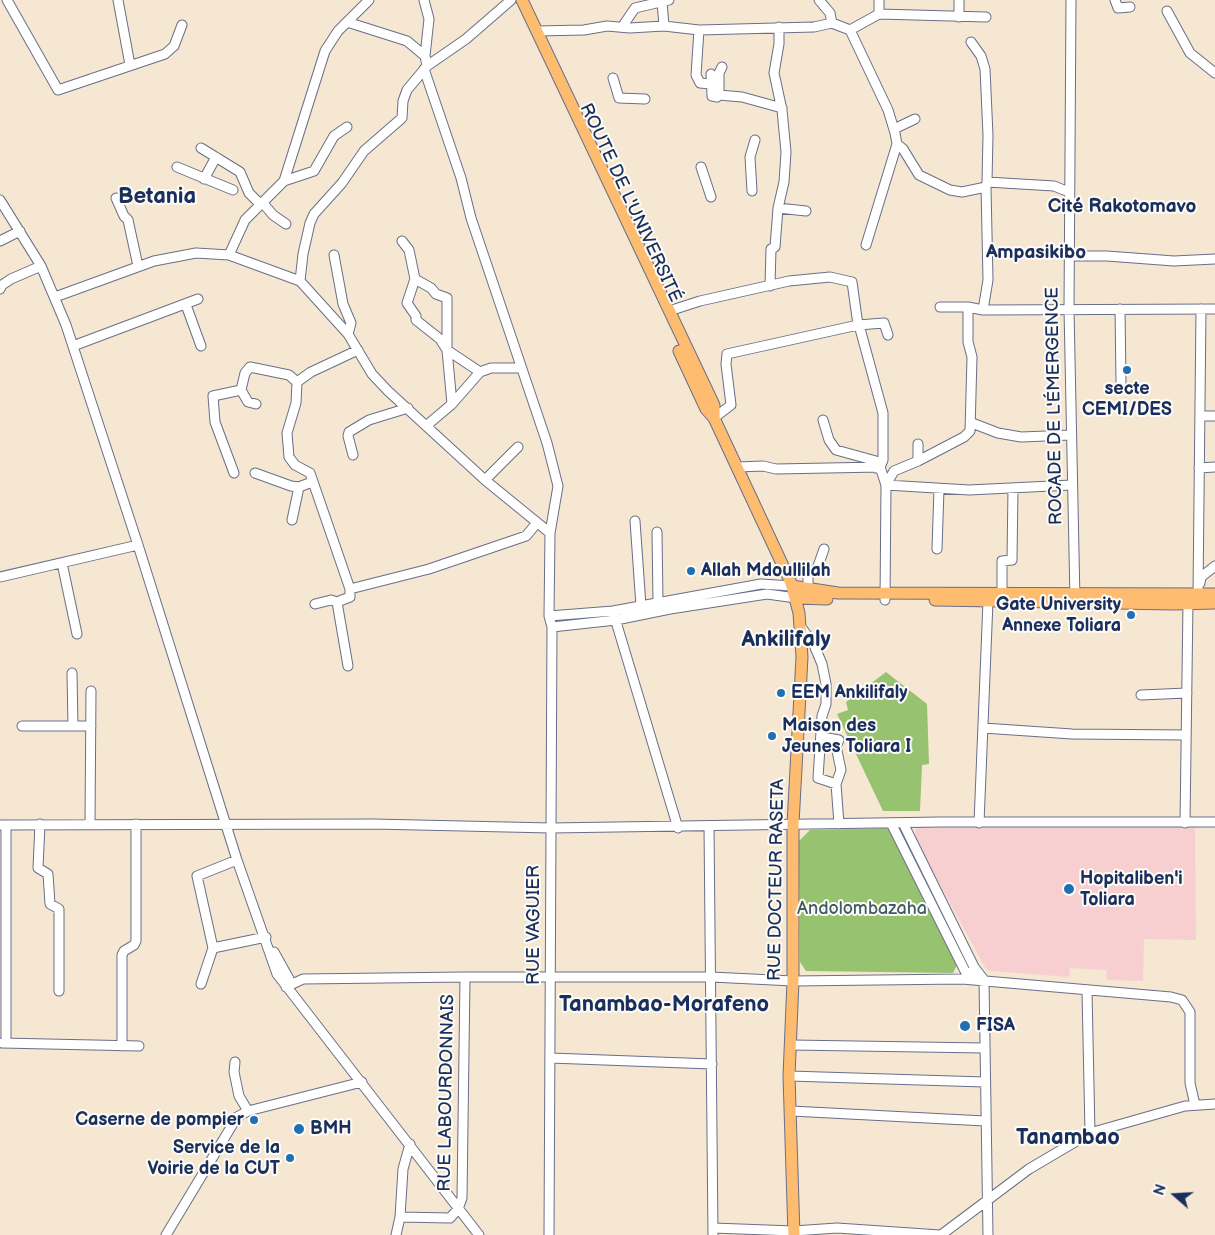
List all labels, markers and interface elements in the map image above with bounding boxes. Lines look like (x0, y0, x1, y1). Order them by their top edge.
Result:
street label: ROUTE DE L'UNIVERSITÉ (574, 100, 686, 306)
district label: Betania (118, 184, 196, 210)
district label: Cité Rakotomavo (1048, 196, 1196, 218)
district label: Ampasikibo (986, 242, 1086, 264)
street label: ROCADE DE L'ÉMERGENCE (1042, 287, 1068, 525)
marker: secte CEMI/DES (1121, 364, 1133, 376)
place label: secte CEMI/DES (1082, 378, 1172, 420)
place label: Allah Mdoullilah (701, 560, 831, 582)
marker: Allah Mdoullilah (685, 565, 697, 577)
place label: Gate University Annexe Toliara (996, 594, 1121, 636)
marker: Gate University Annexe Toliara (1125, 609, 1137, 621)
district label: Ankilifaly (742, 627, 830, 653)
place label: EEM Ankilifaly (791, 682, 908, 704)
marker: EEM Ankilifaly (775, 687, 787, 699)
place label: Maison des Jeunes Toliara I (782, 715, 911, 758)
marker: Maison des Jeunes Toliara I (766, 730, 778, 742)
street label: RUE DOCTEUR RASETA (764, 779, 790, 981)
street label: RUE VAGUIER (523, 865, 545, 985)
place label: Hopitaliben'i Toliara (1080, 868, 1183, 911)
marker: Hopitaliben'i Toliara (1062, 882, 1076, 896)
park label: Andolombazaha (797, 898, 927, 920)
district label: Tanambao-Morafeno (559, 992, 769, 1018)
street label: RUE LABOURDONNAIS (434, 994, 460, 1192)
place label: FISA (976, 1015, 1015, 1037)
marker: FISA (958, 1019, 972, 1033)
place label: Caserne de pompier (75, 1109, 244, 1131)
marker: Caserne de pompier (248, 1114, 260, 1126)
place label: BMH (310, 1118, 352, 1140)
marker: BMH (292, 1122, 306, 1136)
district label: Tanambao (1016, 1125, 1120, 1151)
place label: Service de la Voirie de la CUT (148, 1137, 280, 1180)
marker: Service de la Voirie de la CUT (284, 1152, 296, 1164)
north arrow (1150, 1170, 1200, 1220)
text: N (1151, 1182, 1170, 1198)

